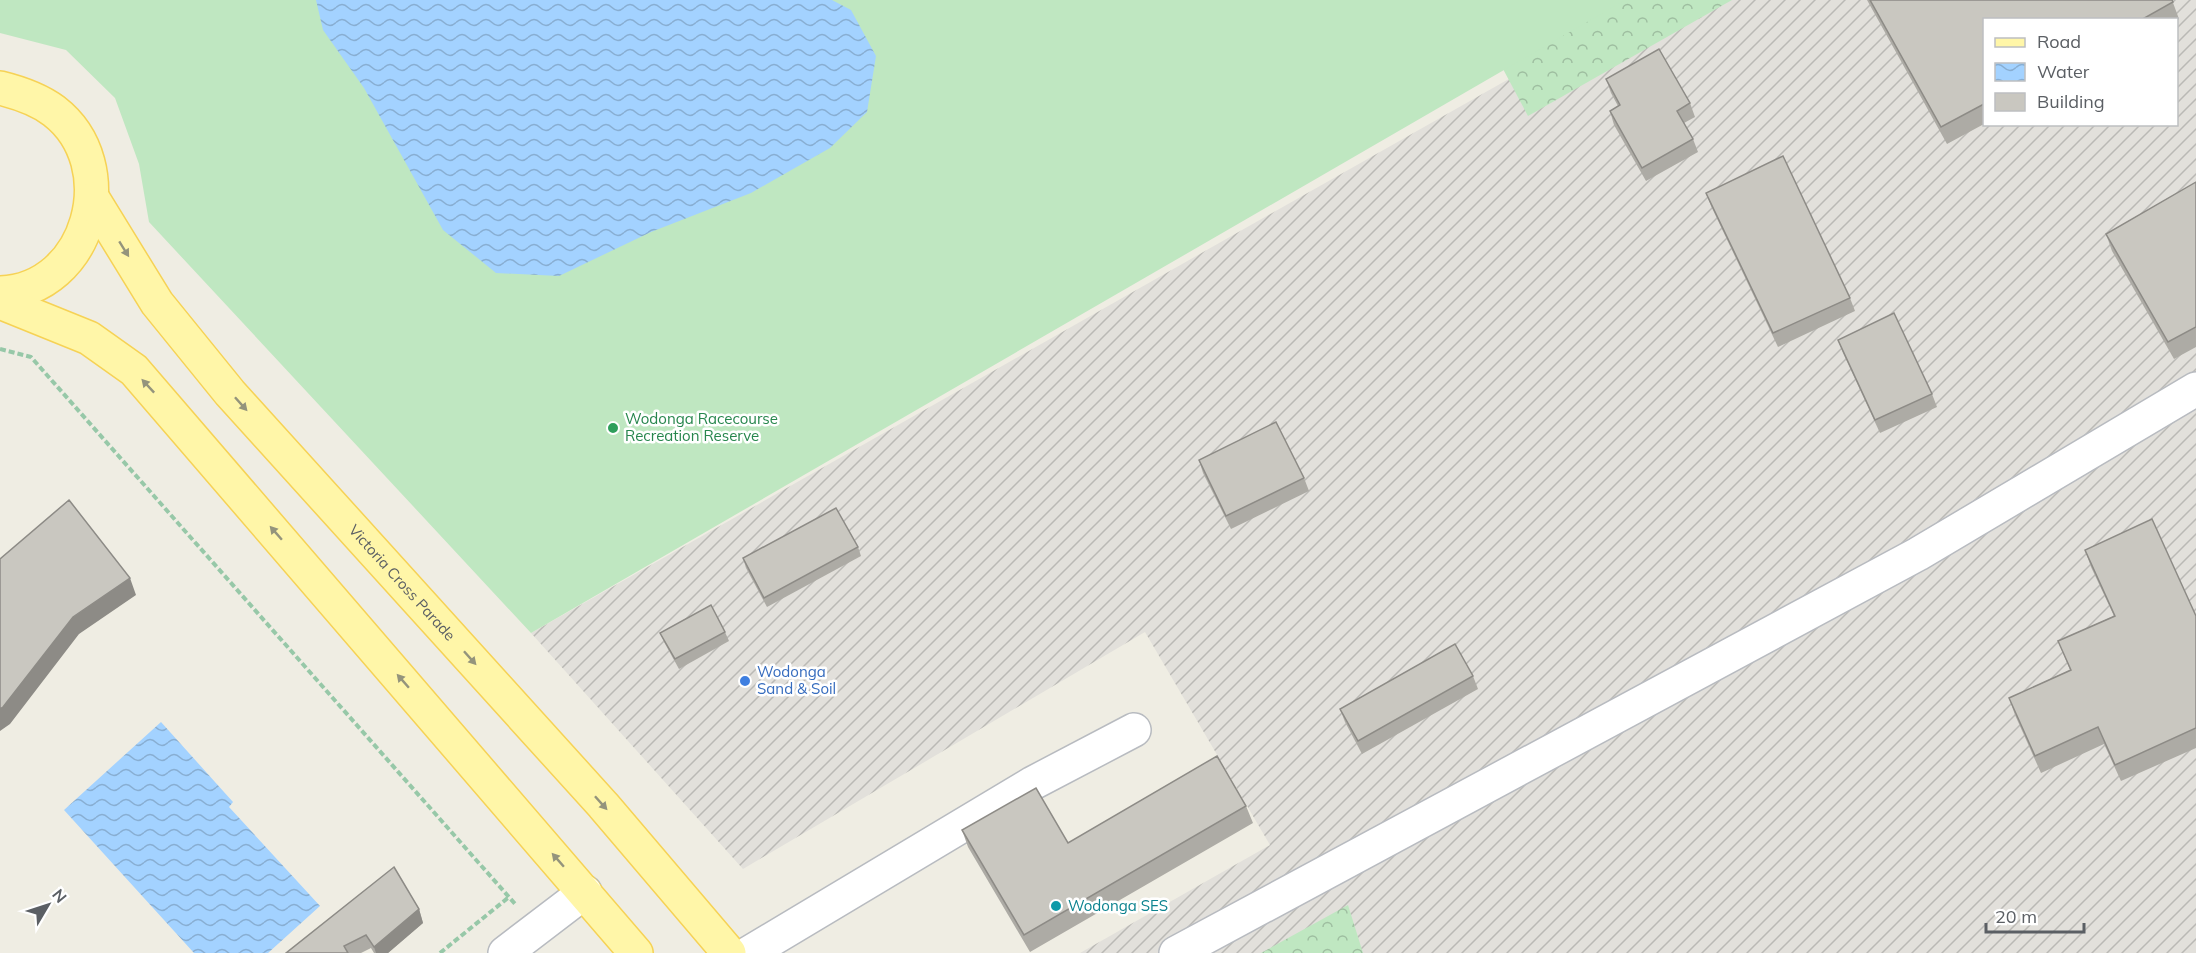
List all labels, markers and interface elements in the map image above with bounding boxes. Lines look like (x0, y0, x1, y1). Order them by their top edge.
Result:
legend (1983, 18, 2178, 126)
text: Road (2037, 30, 2081, 53)
text: Water (2037, 60, 2090, 83)
text: Building (2037, 90, 2105, 113)
one-way arrow (118, 241, 129, 257)
one-way arrow (141, 378, 155, 393)
one-way arrow (233, 397, 247, 411)
place label: Wodonga Racecourse Recreation Reserve (625, 409, 778, 445)
marker: Wodonga Racecourse Recreation Reserve (606, 421, 620, 435)
street label: Victoria Cross Parade (345, 520, 460, 645)
one-way arrow (270, 526, 283, 541)
one-way arrow (463, 650, 476, 665)
place label: Wodonga Sand & Soil (757, 662, 836, 698)
one-way arrow (397, 674, 410, 689)
marker: Wodonga Sand & Soil (738, 674, 752, 688)
one-way arrow (594, 795, 607, 810)
one-way arrow (551, 852, 564, 868)
north arrow (18, 875, 78, 935)
text: N (48, 885, 71, 907)
place label: Wodonga SES (1068, 896, 1168, 915)
scale bar (1986, 896, 2084, 934)
marker: Wodonga SES (1049, 899, 1063, 913)
text: 20 m (1995, 905, 2037, 928)

